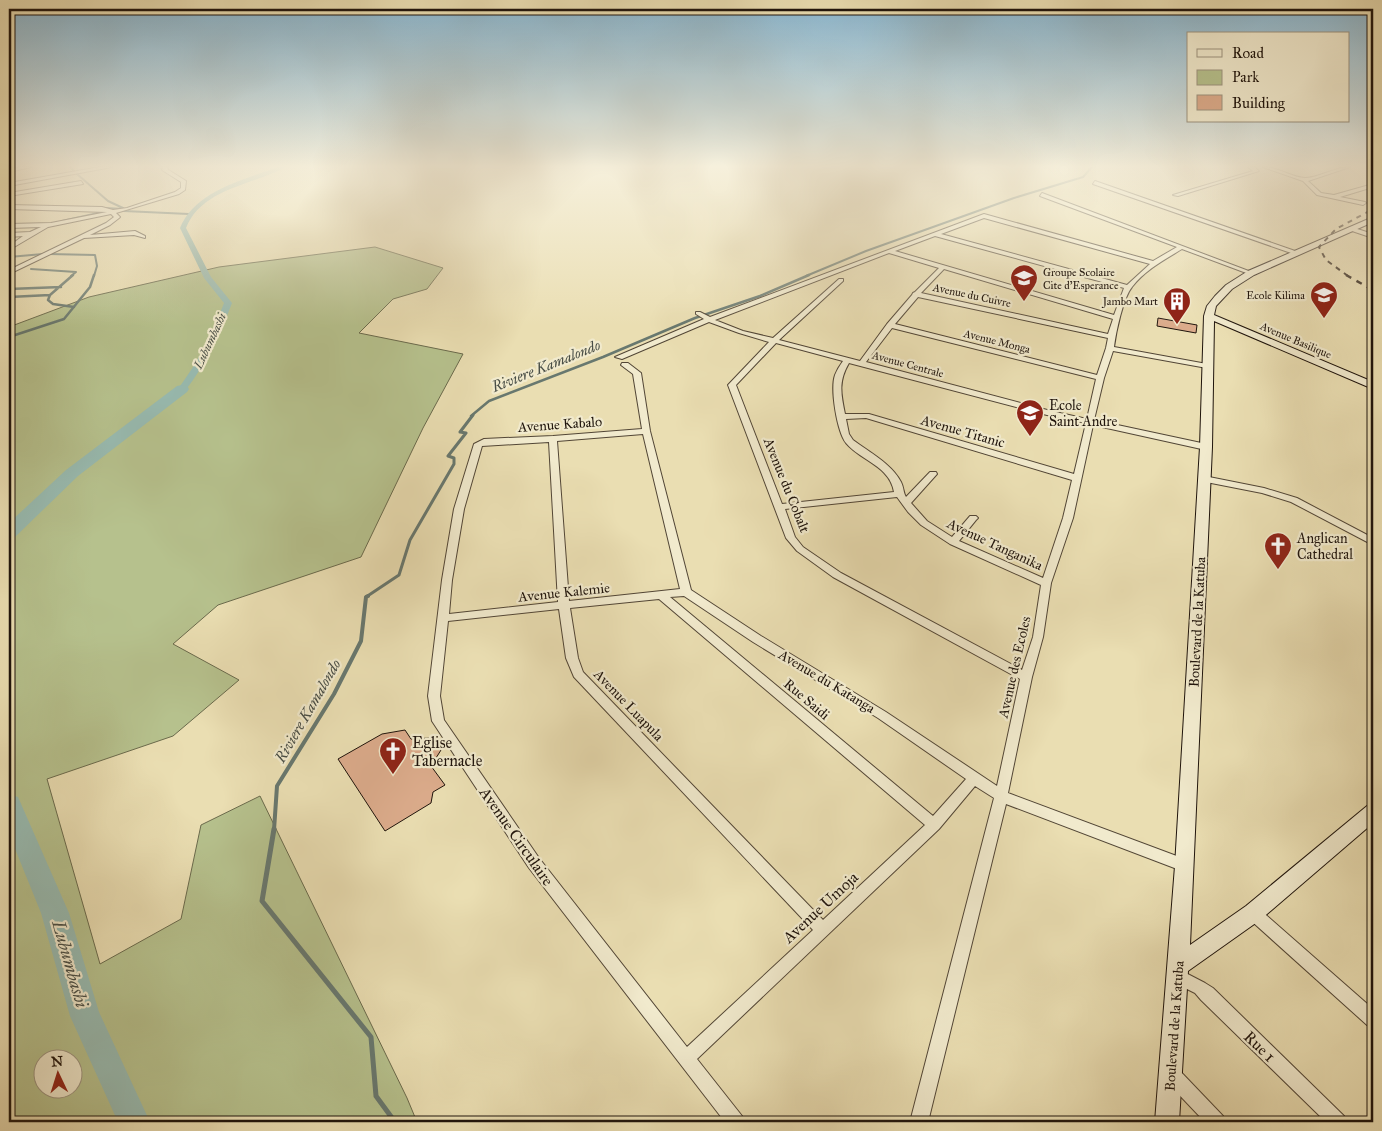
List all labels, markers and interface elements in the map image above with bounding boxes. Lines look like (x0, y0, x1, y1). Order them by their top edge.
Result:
legend (1187, 32, 1350, 122)
text: Road (1232, 44, 1264, 62)
text: Park (1232, 68, 1259, 86)
text: Building (1232, 94, 1286, 112)
school or university icon: Groupe Scolaire Cite d'Esperance (1009, 263, 1039, 302)
place label: Groupe Scolaire Cite d'Esperance (1043, 266, 1119, 292)
school or university icon: Ecole Kilima (1309, 280, 1339, 319)
street label: Avenue du Cuivre (931, 281, 1012, 310)
building icon: Jambo Mart (1162, 286, 1192, 325)
place label: Ecole Kilima (1246, 289, 1305, 302)
place label: Jambo Mart (1102, 295, 1158, 309)
water label: Lubumbashi (191, 311, 229, 372)
street label: Avenue Basilique (1257, 319, 1334, 362)
street label: Avenue Monga (961, 327, 1032, 356)
water label: Riviere Kamalondo (488, 336, 603, 396)
street label: Avenue Centrale (870, 348, 945, 380)
place label: Ecole Saint Andre (1049, 397, 1117, 430)
school or university icon: Ecole Saint Andre (1015, 398, 1045, 437)
street label: Avenue Titanic (918, 411, 1007, 452)
street label: Avenue Kabalo (516, 413, 603, 436)
street label: Avenue du Cobalt (759, 434, 813, 535)
street label: Avenue Tanganika (943, 514, 1045, 574)
place label: Anglican Cathedral (1296, 530, 1353, 563)
church icon: Anglican Cathedral (1263, 531, 1293, 570)
street label: Boulevard de la Katuba (1186, 556, 1209, 688)
street label: Avenue Kalemie (516, 579, 611, 606)
street label: Avenue des Ecoles (994, 615, 1034, 721)
street label: Avenue du Katanga (775, 645, 878, 717)
water label: Riviere Kamalondo (271, 656, 345, 767)
street label: Avenue Luapula (590, 665, 667, 745)
street label: Rue Saidi (780, 675, 833, 724)
place label: Eglise Tabernacle (412, 733, 483, 770)
church icon: Eglise Tabernacle (378, 736, 408, 775)
street label: Avenue Circulaire (475, 782, 558, 890)
street label: Avenue Umoja (778, 868, 862, 948)
water label: Lubumbashi (47, 917, 93, 1010)
street label: Boulevard de la Katuba (1161, 960, 1188, 1092)
street label: Rue 1 (1240, 1027, 1279, 1066)
north arrow (32, 1048, 82, 1098)
text: N (51, 1053, 64, 1070)

